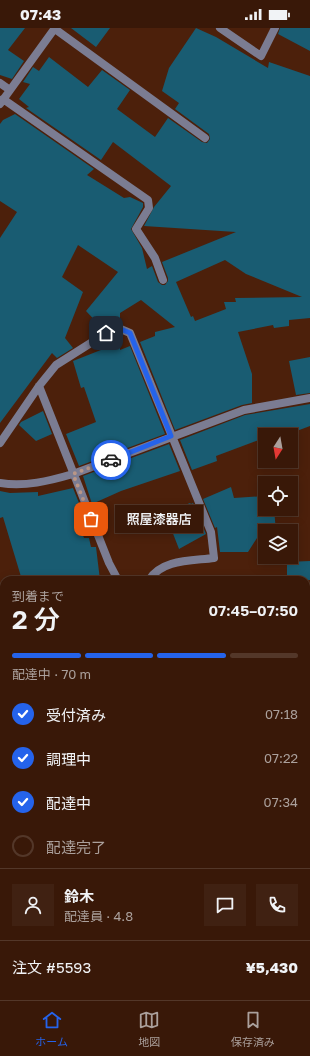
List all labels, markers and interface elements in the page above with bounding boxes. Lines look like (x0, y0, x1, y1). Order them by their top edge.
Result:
text: 07:43 (20, 5, 61, 23)
pin (89, 316, 123, 350)
icon: home (95, 322, 117, 344)
north arrow (258, 428, 298, 468)
map controls (258, 428, 298, 564)
courier (91, 440, 131, 480)
icon: car (100, 449, 122, 471)
button: locate (258, 476, 298, 516)
pin (74, 502, 108, 536)
callout: 照屋漆器店 (115, 505, 203, 533)
icon: bag (80, 508, 102, 530)
text: 照屋漆器店 (126, 511, 192, 527)
button: layers (258, 524, 298, 564)
text: 到着まで (12, 588, 64, 604)
text: 07:45–07:50 (208, 601, 298, 619)
text: 2 分 (12, 604, 60, 635)
text: 配達中 · 70 m (12, 666, 91, 682)
icon: check (12, 703, 34, 725)
text: 受付済み (46, 706, 106, 724)
text: 07:18 (265, 706, 298, 722)
icon: check (12, 747, 34, 769)
text: 調理中 (46, 750, 91, 768)
text: 07:22 (264, 750, 298, 766)
icon: check (12, 791, 34, 813)
text: 配達中 (46, 794, 91, 812)
text: 07:34 (264, 794, 298, 810)
text: 配達完了 (46, 838, 106, 856)
button: person (12, 884, 54, 926)
button: chat (204, 884, 246, 926)
button: phone (256, 884, 298, 926)
text: 鈴木 (64, 887, 94, 905)
text: 配達員 · 4.8 (64, 908, 133, 924)
text: 注文 #5593 (12, 958, 91, 976)
text: ¥5,430 (246, 958, 298, 976)
tab: ホーム (35, 1009, 68, 1049)
tab: 地図 (138, 1009, 160, 1049)
tab: 保存済み (231, 1009, 275, 1049)

